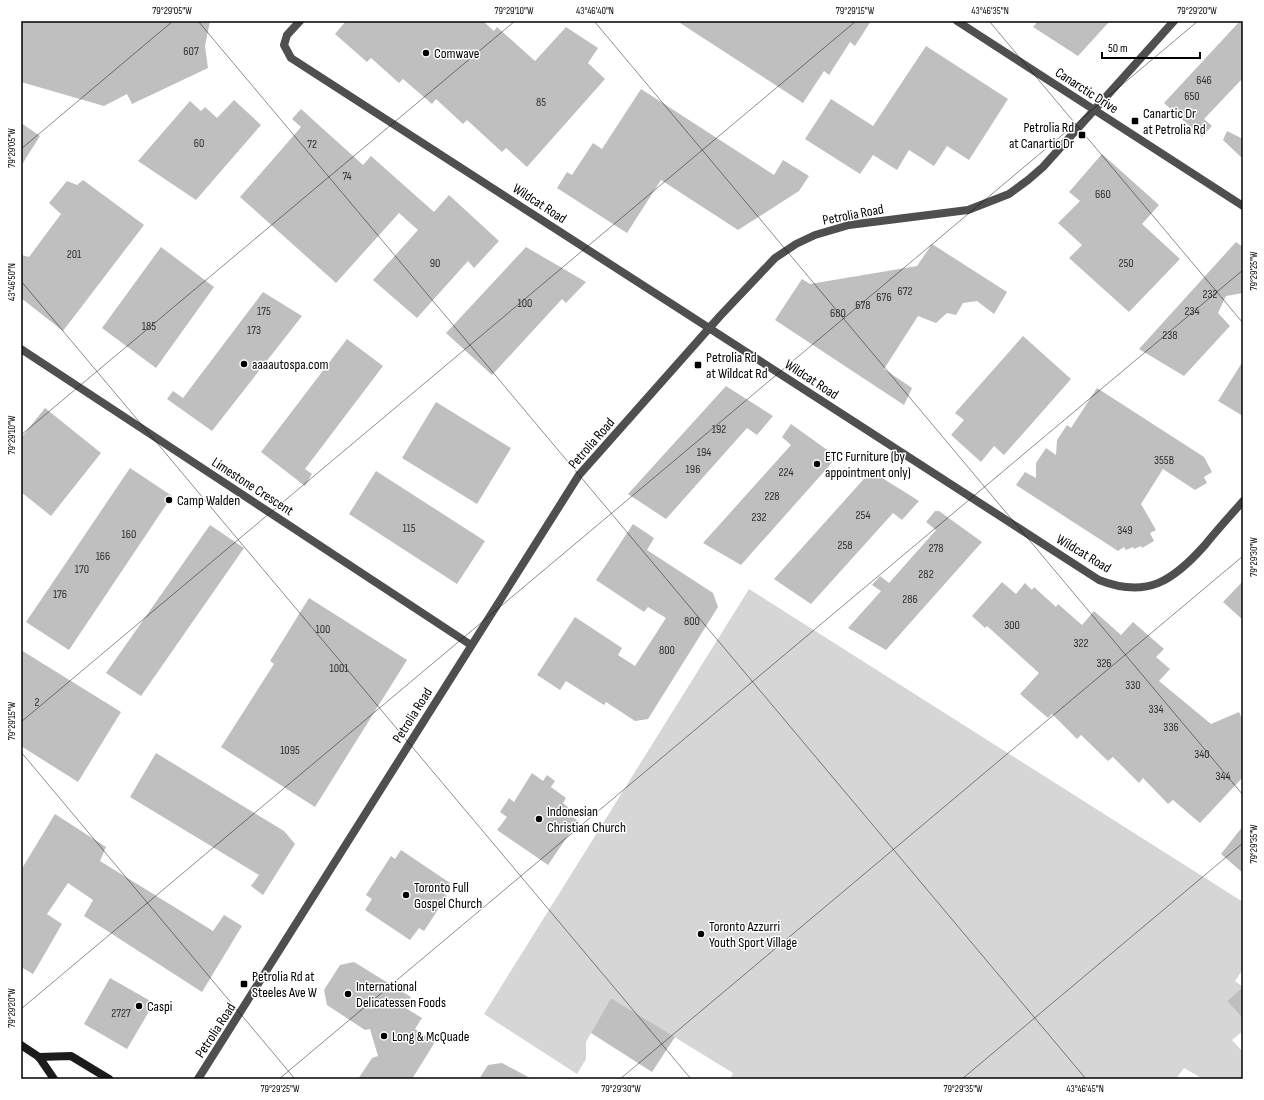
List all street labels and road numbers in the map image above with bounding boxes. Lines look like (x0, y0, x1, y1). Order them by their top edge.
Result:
street label: Canarctic Drive (1052, 64, 1121, 117)
street label: Wildcat Road (510, 180, 570, 227)
street label: Petrolia Road (821, 200, 885, 229)
street label: Wildcat Road (782, 356, 842, 403)
street label: Petrolia Road (565, 414, 618, 472)
street label: Limestone Crescent (209, 454, 297, 519)
street label: Wildcat Road (1053, 530, 1114, 576)
street label: Petrolia Road (389, 684, 436, 746)
street label: Petrolia Road (191, 1000, 239, 1061)

